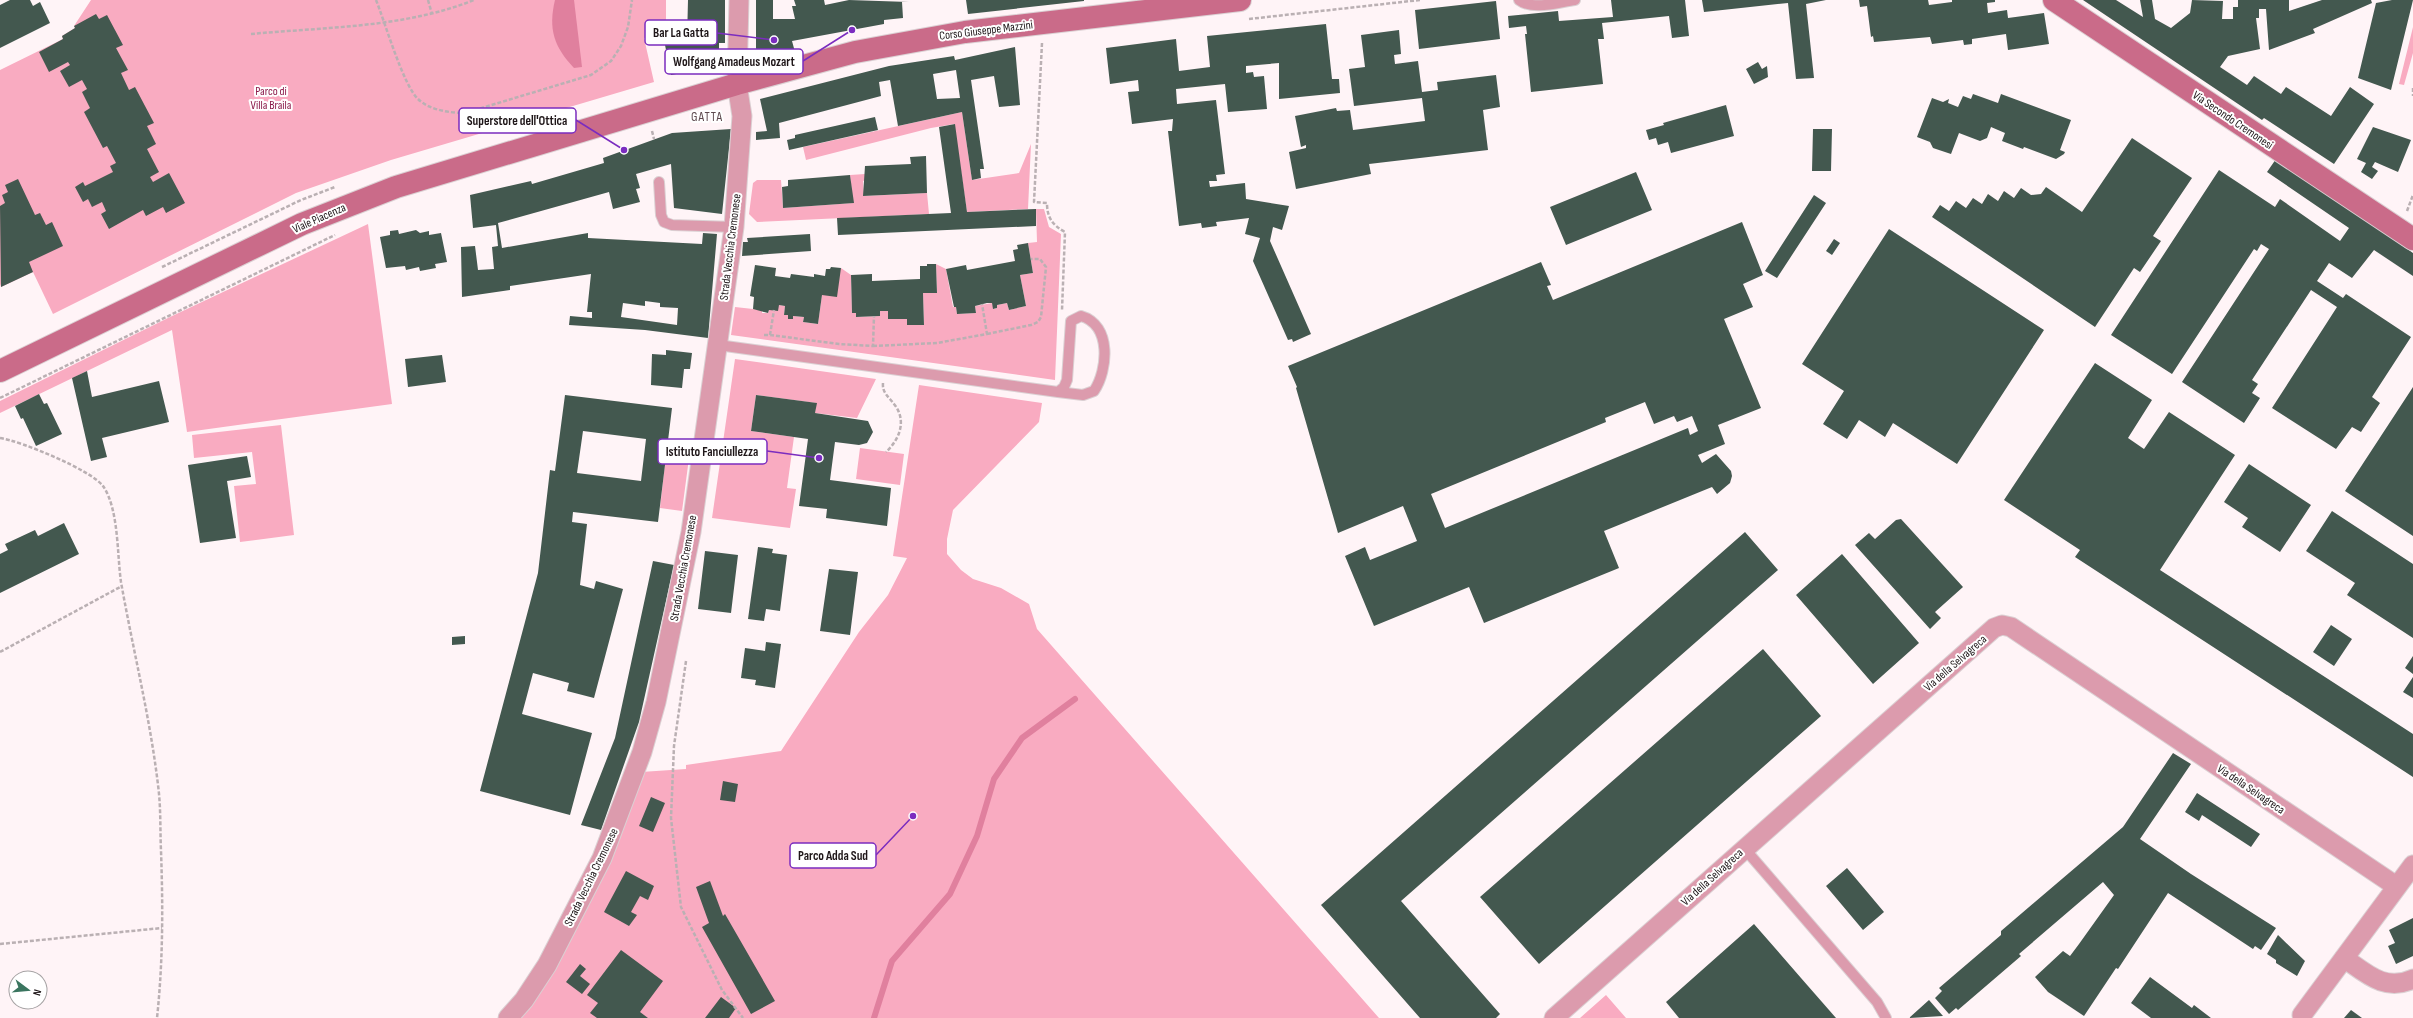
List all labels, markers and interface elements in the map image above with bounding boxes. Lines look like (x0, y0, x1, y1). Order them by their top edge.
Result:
street label: Corso Giuseppe Mazzini (938, 17, 1034, 44)
callout: Bar La Gatta (645, 20, 717, 45)
text: Bar La Gatta (653, 25, 709, 41)
callout: Wolfgang Amadeus Mozart (665, 49, 803, 74)
text: Wolfgang Amadeus Mozart (673, 54, 796, 70)
park label: Parco di Villa Braila (251, 84, 292, 113)
street label: Via Secondo Cremonesi (2190, 88, 2276, 153)
callout: Superstore dell'Ottica (459, 108, 576, 133)
district label: GATTA (691, 109, 723, 125)
text: Superstore dell'Ottica (467, 113, 567, 129)
street label: Strada Vecchia Cremonese (717, 193, 744, 301)
street label: Viale Piacenza (290, 200, 349, 237)
callout: Istituto Fanciullezza (658, 439, 767, 464)
text: Istituto Fanciullezza (666, 444, 758, 460)
street label: Strada Vecchia Cremonese (667, 514, 700, 622)
street label: Via della Selvagreca (1921, 632, 1990, 695)
street label: Via della Selvagreca (2214, 761, 2288, 818)
street label: Strada Vecchia Cremonese (561, 826, 622, 929)
callout: Parco Adda Sud (790, 843, 876, 868)
street label: Via della Selvagreca (1678, 845, 1747, 909)
text: Parco Adda Sud (798, 848, 868, 864)
north arrow (8, 970, 48, 1010)
text: N (30, 988, 44, 997)

